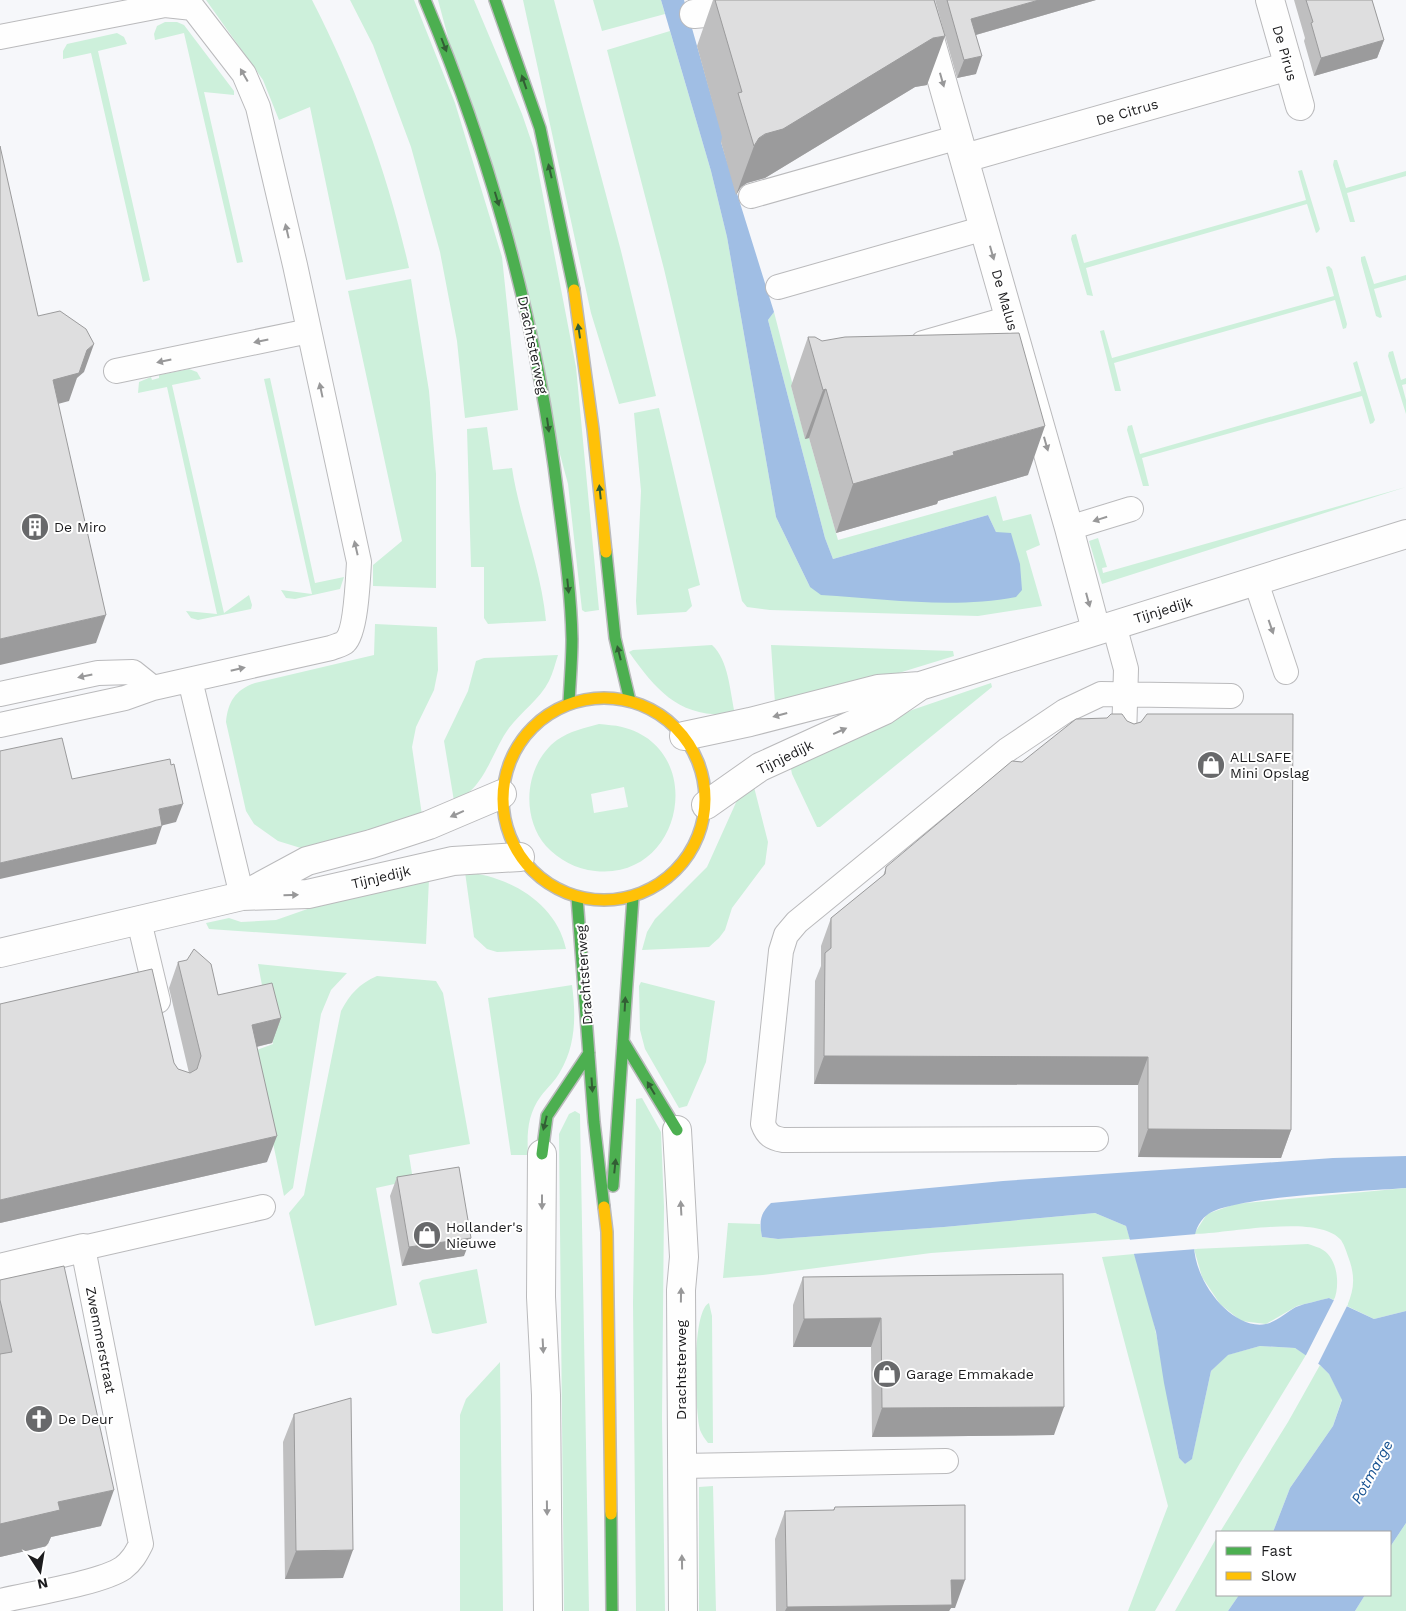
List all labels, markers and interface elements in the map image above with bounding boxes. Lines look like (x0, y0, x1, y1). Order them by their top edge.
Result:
street label: De Pirus (1269, 23, 1301, 83)
one-way arrow (440, 38, 448, 53)
one-way arrow (239, 68, 248, 81)
one-way arrow (939, 73, 947, 88)
one-way arrow (520, 75, 527, 90)
street label: De Citrus (1094, 96, 1160, 128)
one-way arrow (546, 164, 554, 179)
one-way arrow (493, 191, 501, 206)
one-way arrow (283, 223, 291, 238)
one-way arrow (988, 246, 996, 261)
street label: De Malus (989, 267, 1021, 333)
street label: Drachtsterweg (515, 295, 551, 396)
one-way arrow (575, 322, 583, 338)
one-way arrow (254, 337, 269, 345)
one-way arrow (156, 357, 171, 365)
one-way arrow (317, 381, 325, 397)
one-way arrow (545, 417, 553, 433)
one-way arrow (1042, 436, 1050, 451)
one-way arrow (596, 484, 604, 500)
building icon: De Miro (20, 512, 50, 542)
one-way arrow (1093, 515, 1108, 523)
place label: De Miro (54, 519, 107, 535)
one-way arrow (352, 541, 360, 556)
one-way arrow (564, 579, 572, 595)
one-way arrow (1084, 593, 1092, 608)
street label: Tijnjedijk (1132, 594, 1194, 626)
one-way arrow (1267, 620, 1275, 635)
one-way arrow (615, 646, 623, 661)
one-way arrow (230, 665, 245, 673)
one-way arrow (77, 672, 92, 680)
one-way arrow (773, 711, 788, 719)
one-way arrow (833, 726, 847, 734)
street label: Tijnjedijk (754, 737, 816, 777)
place label: ALLSAFE Mini Opslag (1230, 749, 1310, 781)
shop icon: ALLSAFE Mini Opslag (1196, 750, 1226, 780)
one-way arrow (450, 810, 464, 818)
street label: Tijnjedijk (350, 862, 412, 892)
one-way arrow (283, 890, 299, 898)
street label: Drachtsterweg (573, 924, 595, 1025)
one-way arrow (621, 996, 629, 1012)
one-way arrow (588, 1077, 596, 1093)
one-way arrow (647, 1082, 656, 1095)
one-way arrow (541, 1116, 549, 1131)
one-way arrow (611, 1158, 619, 1174)
one-way arrow (538, 1195, 546, 1211)
one-way arrow (677, 1200, 685, 1216)
place label: Hollander's Nieuwe (446, 1219, 523, 1251)
shop icon: Hollander's Nieuwe (412, 1220, 442, 1250)
street label: Zwemmerstraat (83, 1285, 119, 1395)
one-way arrow (678, 1287, 686, 1303)
street label: Drachtsterweg (673, 1320, 689, 1420)
one-way arrow (540, 1338, 548, 1354)
shop icon: Garage Emmakade (872, 1359, 902, 1389)
place label: Garage Emmakade (906, 1366, 1034, 1382)
church icon: De Deur (24, 1404, 54, 1434)
place label: De Deur (58, 1411, 114, 1427)
water label: Potmarge (1347, 1437, 1397, 1507)
one-way arrow (543, 1501, 551, 1517)
legend (1216, 1531, 1391, 1596)
text: Fast (1261, 1542, 1293, 1560)
north arrow (15, 1546, 65, 1596)
one-way arrow (678, 1554, 686, 1570)
text: Slow (1261, 1567, 1297, 1585)
text: N (36, 1575, 49, 1593)

